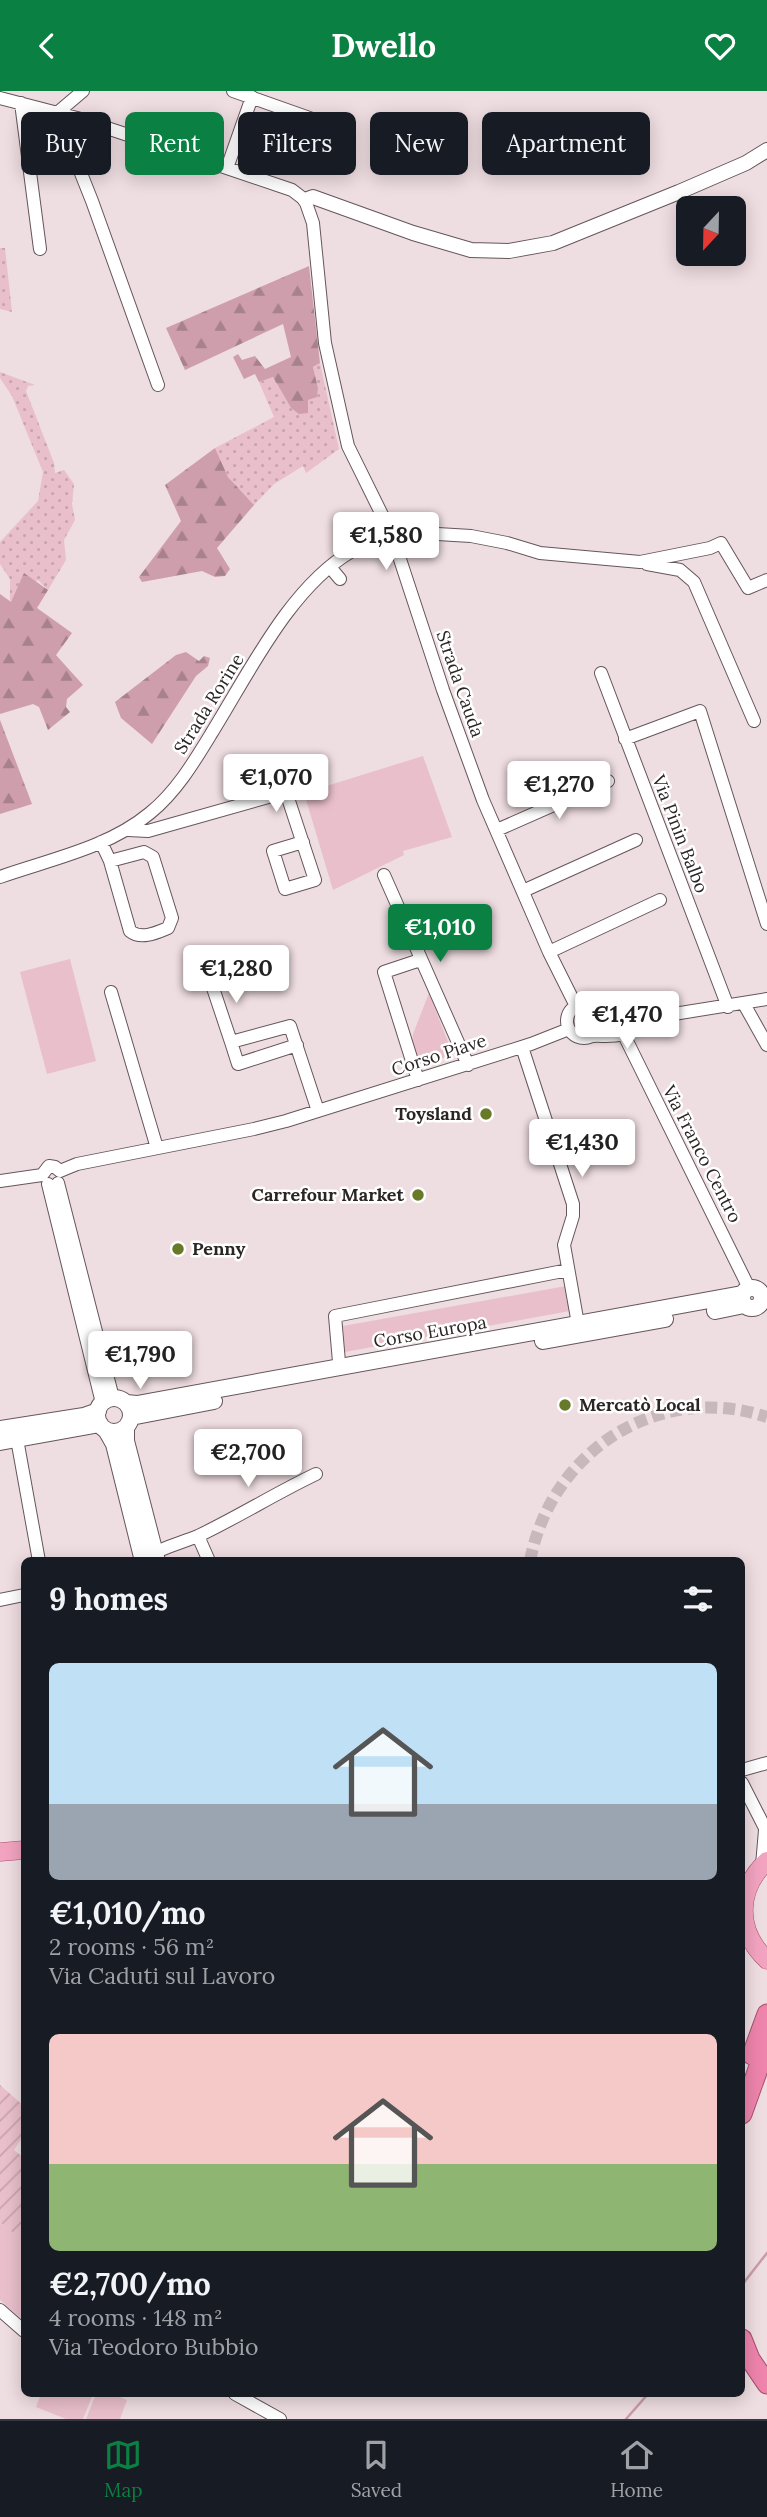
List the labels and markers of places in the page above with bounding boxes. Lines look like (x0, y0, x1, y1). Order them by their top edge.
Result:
pin: €1,580 (329, 512, 443, 572)
pin: €1,070 (219, 755, 333, 814)
pin: €1,270 (502, 761, 616, 821)
pin: €1,010 (383, 905, 497, 964)
pin: €1,280 (179, 946, 293, 1005)
pin: €1,470 (570, 991, 684, 1051)
place label: Toysland (395, 1102, 472, 1125)
marker: Toysland (478, 1106, 494, 1122)
pin: €1,430 (525, 1119, 639, 1179)
place label: Carrefour Market (252, 1183, 405, 1206)
marker: Carrefour Market (410, 1187, 426, 1203)
place label: Penny (192, 1237, 246, 1260)
marker: Penny (170, 1241, 186, 1257)
pin: €1,790 (83, 1331, 197, 1391)
place label: Mercatò Local (579, 1393, 701, 1416)
marker: Mercatò Local (557, 1397, 573, 1413)
pin: €2,700 (191, 1429, 305, 1489)

